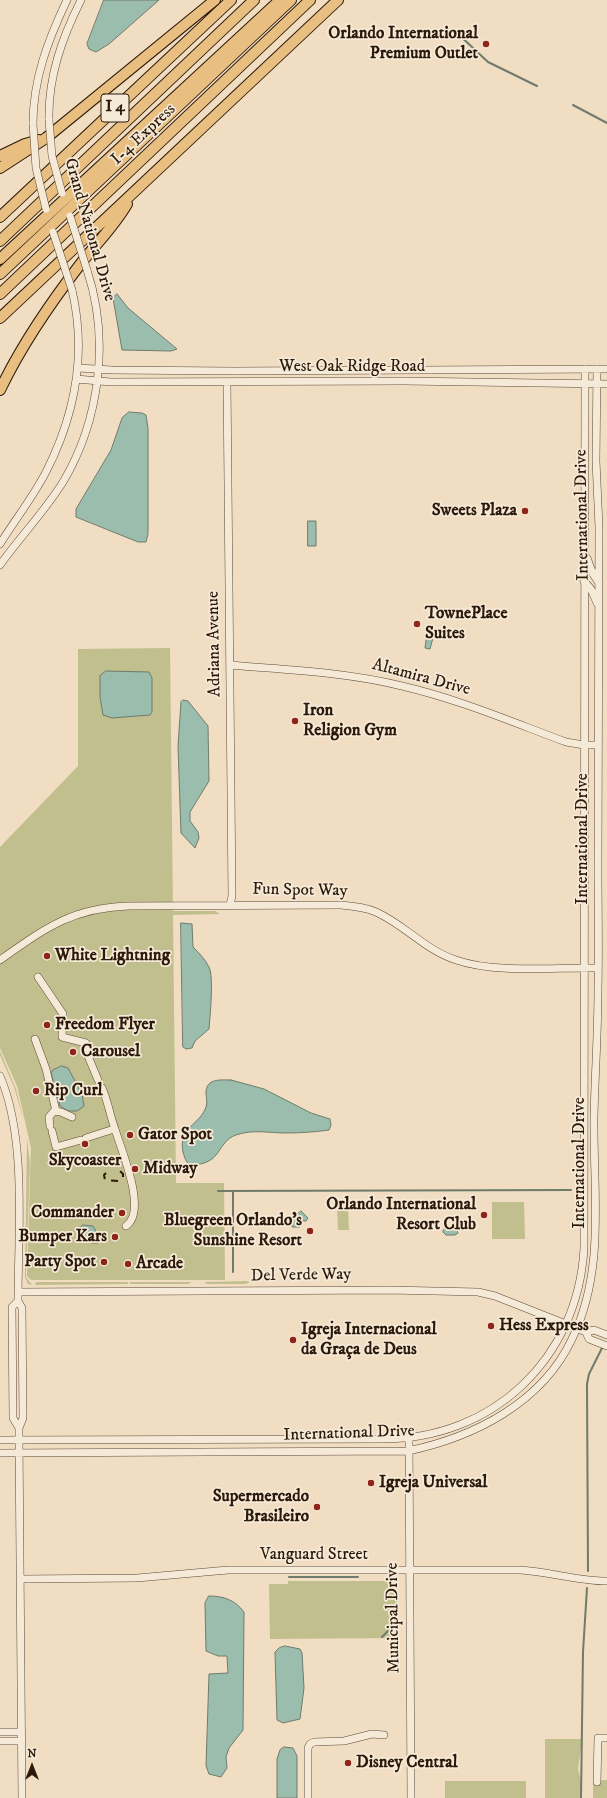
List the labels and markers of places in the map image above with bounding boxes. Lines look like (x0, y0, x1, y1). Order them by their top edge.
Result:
place label: Orlando International Premium Outlet (328, 24, 478, 64)
marker: Orlando International Premium Outlet (481, 39, 491, 49)
place label: Sweets Plaza (432, 501, 517, 521)
marker: Sweets Plaza (520, 506, 530, 516)
place label: TownePlace Suites (425, 604, 507, 644)
marker: TownePlace Suites (412, 619, 422, 629)
place label: Iron Religion Gym (303, 701, 397, 741)
marker: Iron Religion Gym (290, 716, 300, 726)
place label: White Lightning (55, 946, 170, 966)
marker: White Lightning (42, 951, 52, 961)
place label: Freedom Flyer (55, 1015, 155, 1035)
marker: Freedom Flyer (42, 1020, 52, 1030)
place label: Carousel (81, 1042, 140, 1062)
marker: Carousel (68, 1047, 78, 1057)
place label: Rip Curl (44, 1081, 103, 1101)
marker: Rip Curl (31, 1086, 41, 1096)
place label: Gator Spot (138, 1125, 212, 1145)
marker: Gator Spot (125, 1130, 135, 1140)
marker: Skycoaster (80, 1139, 90, 1149)
place label: Skycoaster (49, 1151, 121, 1171)
place label: Midway (143, 1159, 197, 1179)
marker: Midway (130, 1164, 140, 1174)
place label: Orlando International Resort Club (326, 1195, 476, 1235)
place label: Commander (31, 1203, 114, 1223)
marker: Commander (117, 1208, 127, 1218)
marker: Orlando International Resort Club (479, 1210, 489, 1220)
place label: Bluegreen Orlando's Sunshine Resort (164, 1211, 302, 1251)
marker: Bluegreen Orlando's Sunshine Resort (305, 1226, 315, 1236)
place label: Bumper Kars (19, 1227, 107, 1247)
marker: Bumper Kars (110, 1232, 120, 1242)
place label: Party Spot (24, 1252, 96, 1272)
place label: Arcade (136, 1254, 183, 1274)
marker: Party Spot (99, 1257, 109, 1267)
marker: Arcade (123, 1259, 133, 1269)
place label: Hess Express (499, 1316, 589, 1336)
place label: Igreja Internacional da Graça de Deus (301, 1320, 436, 1360)
marker: Hess Express (486, 1321, 496, 1331)
marker: Igreja Internacional da Graça de Deus (288, 1335, 298, 1345)
place label: Igreja Universal (379, 1473, 487, 1493)
marker: Igreja Universal (366, 1478, 376, 1488)
place label: Supermercado Brasileiro (213, 1487, 309, 1527)
marker: Supermercado Brasileiro (312, 1502, 322, 1512)
place label: Disney Central (356, 1753, 458, 1773)
marker: Disney Central (343, 1758, 353, 1768)

